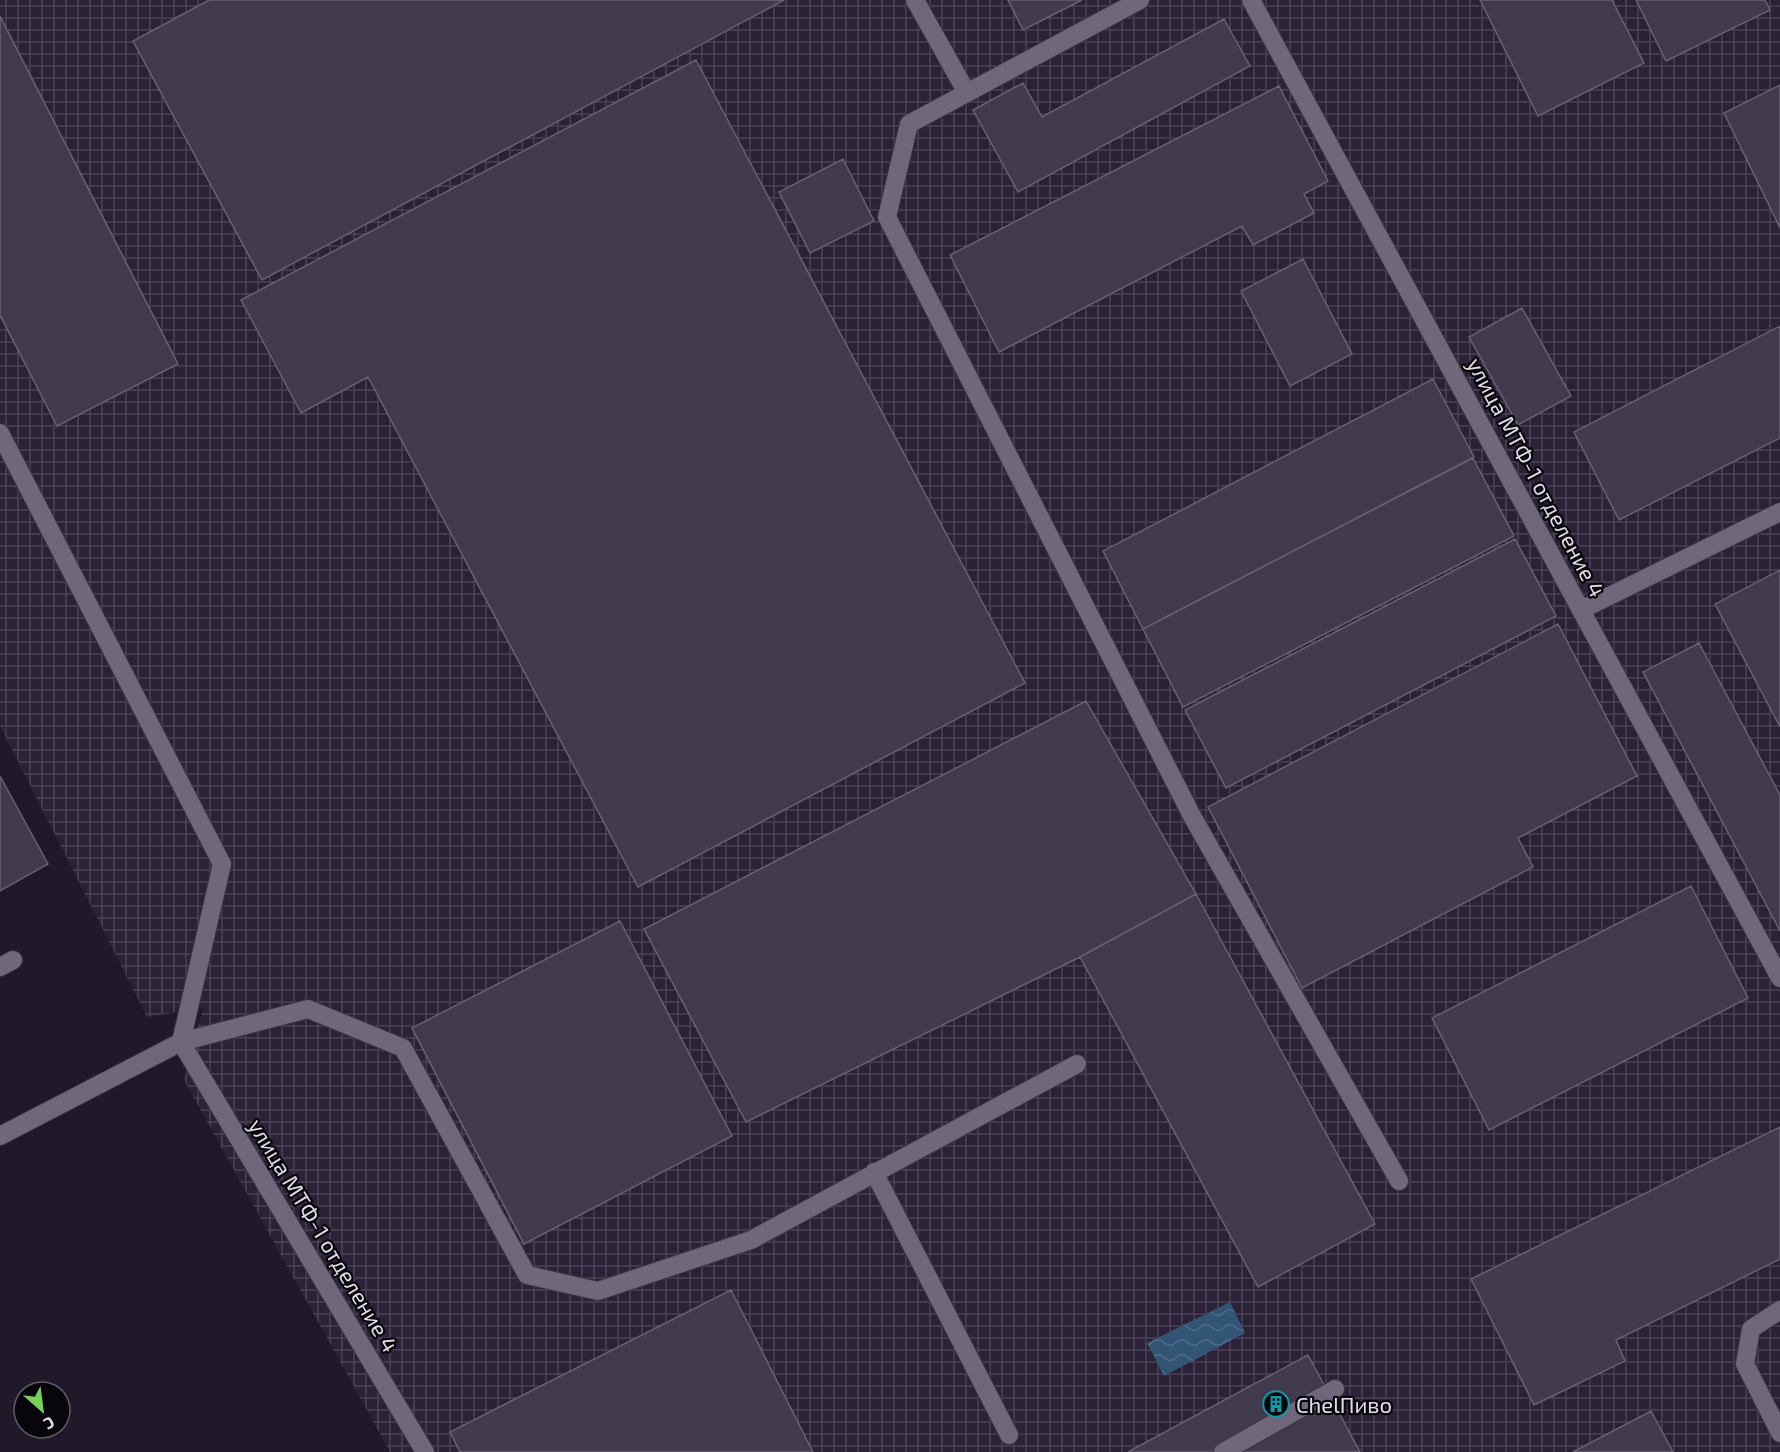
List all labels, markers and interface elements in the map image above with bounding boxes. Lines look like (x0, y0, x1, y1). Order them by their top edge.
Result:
street label: улица МТФ-1 отделение 4 (1462, 353, 1611, 602)
street label: улица МТФ-1 отделение 4 (243, 1114, 404, 1357)
north arrow (12, 1380, 72, 1440)
building icon: ChelПиво (1261, 1389, 1291, 1419)
place label: ChelПиво (1296, 1391, 1392, 1417)
text: С (41, 1413, 58, 1434)

